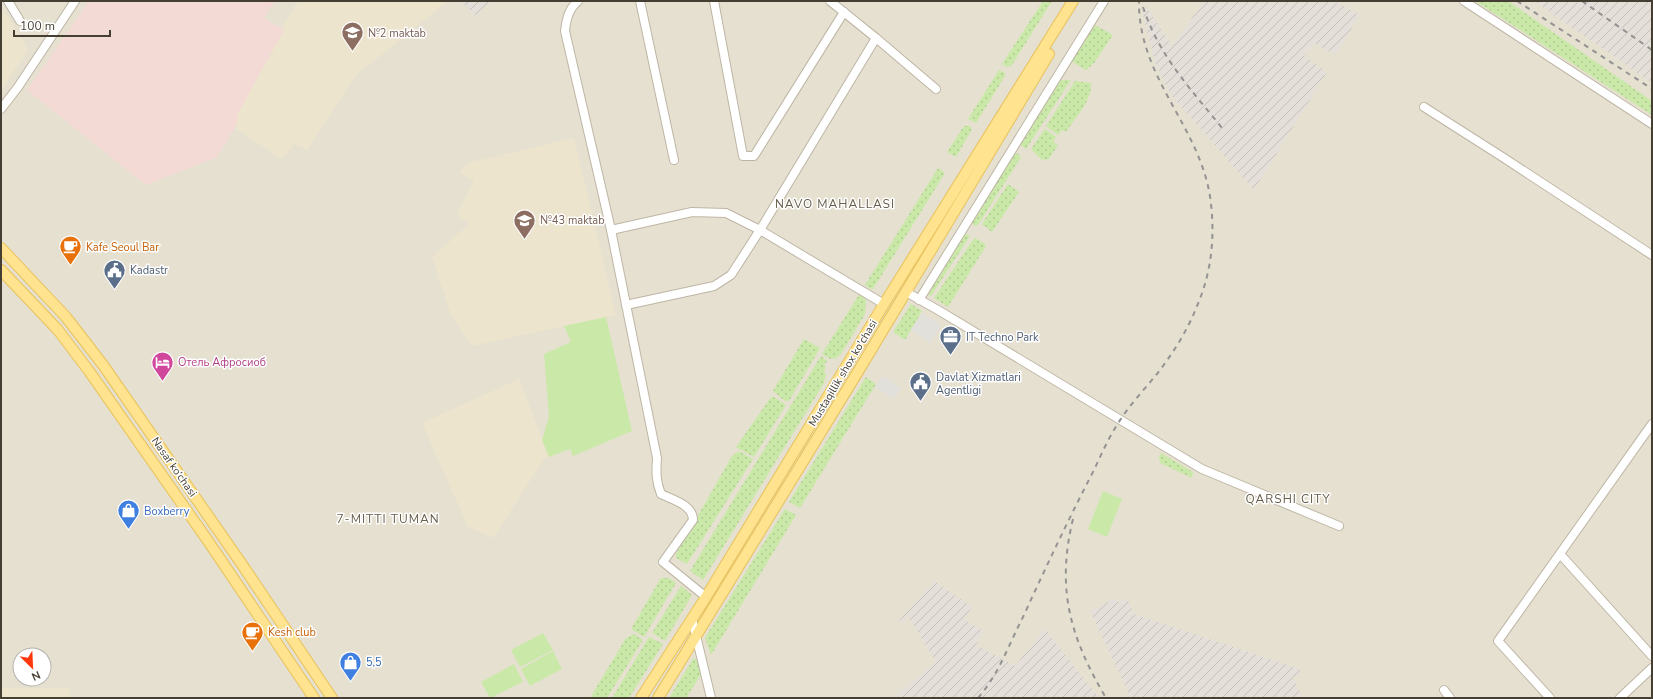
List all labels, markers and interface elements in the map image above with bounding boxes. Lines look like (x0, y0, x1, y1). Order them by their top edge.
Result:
scale bar (14, 12, 110, 38)
text: 100 m (20, 18, 55, 34)
school or university icon: №2 maktab (339, 20, 365, 53)
place label: №2 maktab (368, 26, 426, 41)
district label: NAVO MAHALLASI (775, 196, 895, 212)
school or university icon: №43 maktab (511, 207, 537, 240)
place label: №43 maktab (540, 213, 605, 228)
cafe icon: Kafe Seoul Bar (58, 234, 84, 267)
place label: Kafe Seoul Bar (86, 240, 159, 255)
public building icon: Kadastr (102, 257, 128, 290)
place label: Kadastr (130, 263, 168, 278)
street label: Mustaqillik shox ko'chasi (805, 317, 881, 429)
office icon: IT Techno Park (938, 324, 964, 357)
place label: IT Techno Park (966, 330, 1039, 345)
hotel icon: Отель Афросиоб (149, 349, 175, 382)
place label: Отель Афросиоб (178, 355, 266, 370)
public building icon: Davlat Xizmatlari Agentligi (907, 370, 933, 403)
place label: Davlat Xizmatlari Agentligi (936, 370, 1021, 398)
street label: Nasaf ko‘chasi (148, 434, 200, 500)
district label: QARSHI CITY (1245, 491, 1331, 507)
shop icon: Boxberry (115, 498, 141, 531)
place label: Boxberry (144, 504, 190, 519)
district label: 7-MITTI TUMAN (336, 511, 440, 527)
cafe icon: Kesh club (240, 619, 266, 652)
place label: Kesh club (268, 625, 316, 640)
north arrow (12, 647, 52, 687)
shop icon: 5,5 (338, 649, 364, 682)
place label: 5,5 (366, 655, 382, 670)
text: N (29, 667, 43, 684)

